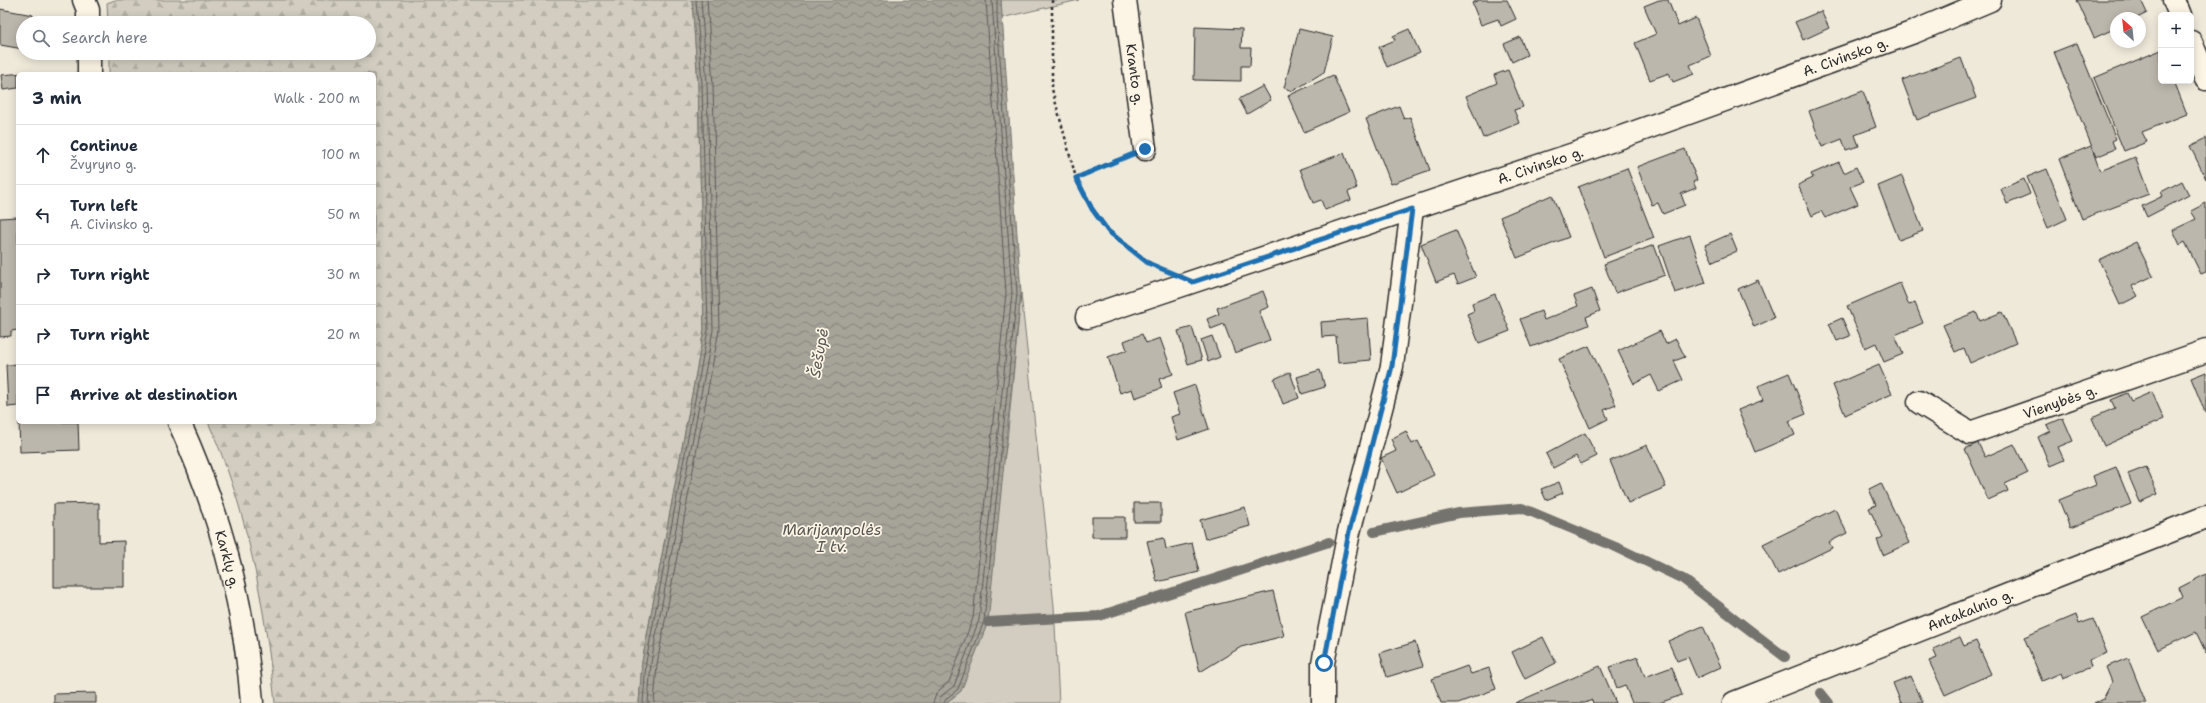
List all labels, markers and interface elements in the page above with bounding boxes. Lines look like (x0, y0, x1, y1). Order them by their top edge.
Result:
north arrow (2110, 12, 2146, 48)
map controls (2158, 12, 2194, 84)
button: + (2158, 12, 2194, 48)
search box (16, 16, 376, 60)
icon: search (30, 27, 52, 49)
text: Search here (62, 28, 148, 48)
street label: A. Civinsko g. (1800, 33, 1891, 80)
street label: Kranto g. (1122, 42, 1148, 106)
button: − (2158, 48, 2194, 84)
text: 3 min (32, 87, 82, 109)
text: Walk · 200 m (274, 90, 360, 107)
text: Continue (70, 136, 138, 156)
route end (1136, 140, 1154, 158)
street label: A. Civinsko g. (1495, 142, 1586, 188)
icon: ahead (32, 144, 54, 166)
text: 100 m (321, 146, 360, 163)
text: Žvyryno g. (70, 156, 136, 173)
text: Turn left (70, 196, 138, 216)
icon: left (32, 204, 54, 226)
text: 50 m (327, 206, 360, 223)
text: A. Civinsko g. (70, 216, 153, 233)
icon: right (32, 264, 54, 286)
text: Turn right (70, 265, 150, 285)
text: 30 m (326, 266, 360, 283)
icon: right (32, 324, 54, 346)
text: Turn right (70, 325, 150, 345)
text: 20 m (327, 326, 360, 343)
water label: Šešupė (804, 327, 833, 379)
street label: Vienybės g. (2021, 381, 2099, 423)
icon: arrive (32, 384, 54, 406)
text: Arrive at destination (70, 385, 238, 405)
water label: Marijampolės I tv. (783, 520, 881, 557)
street label: Karklų g. (211, 528, 244, 590)
street label: Antakalnio g. (1925, 585, 2016, 635)
route start (1315, 654, 1333, 672)

